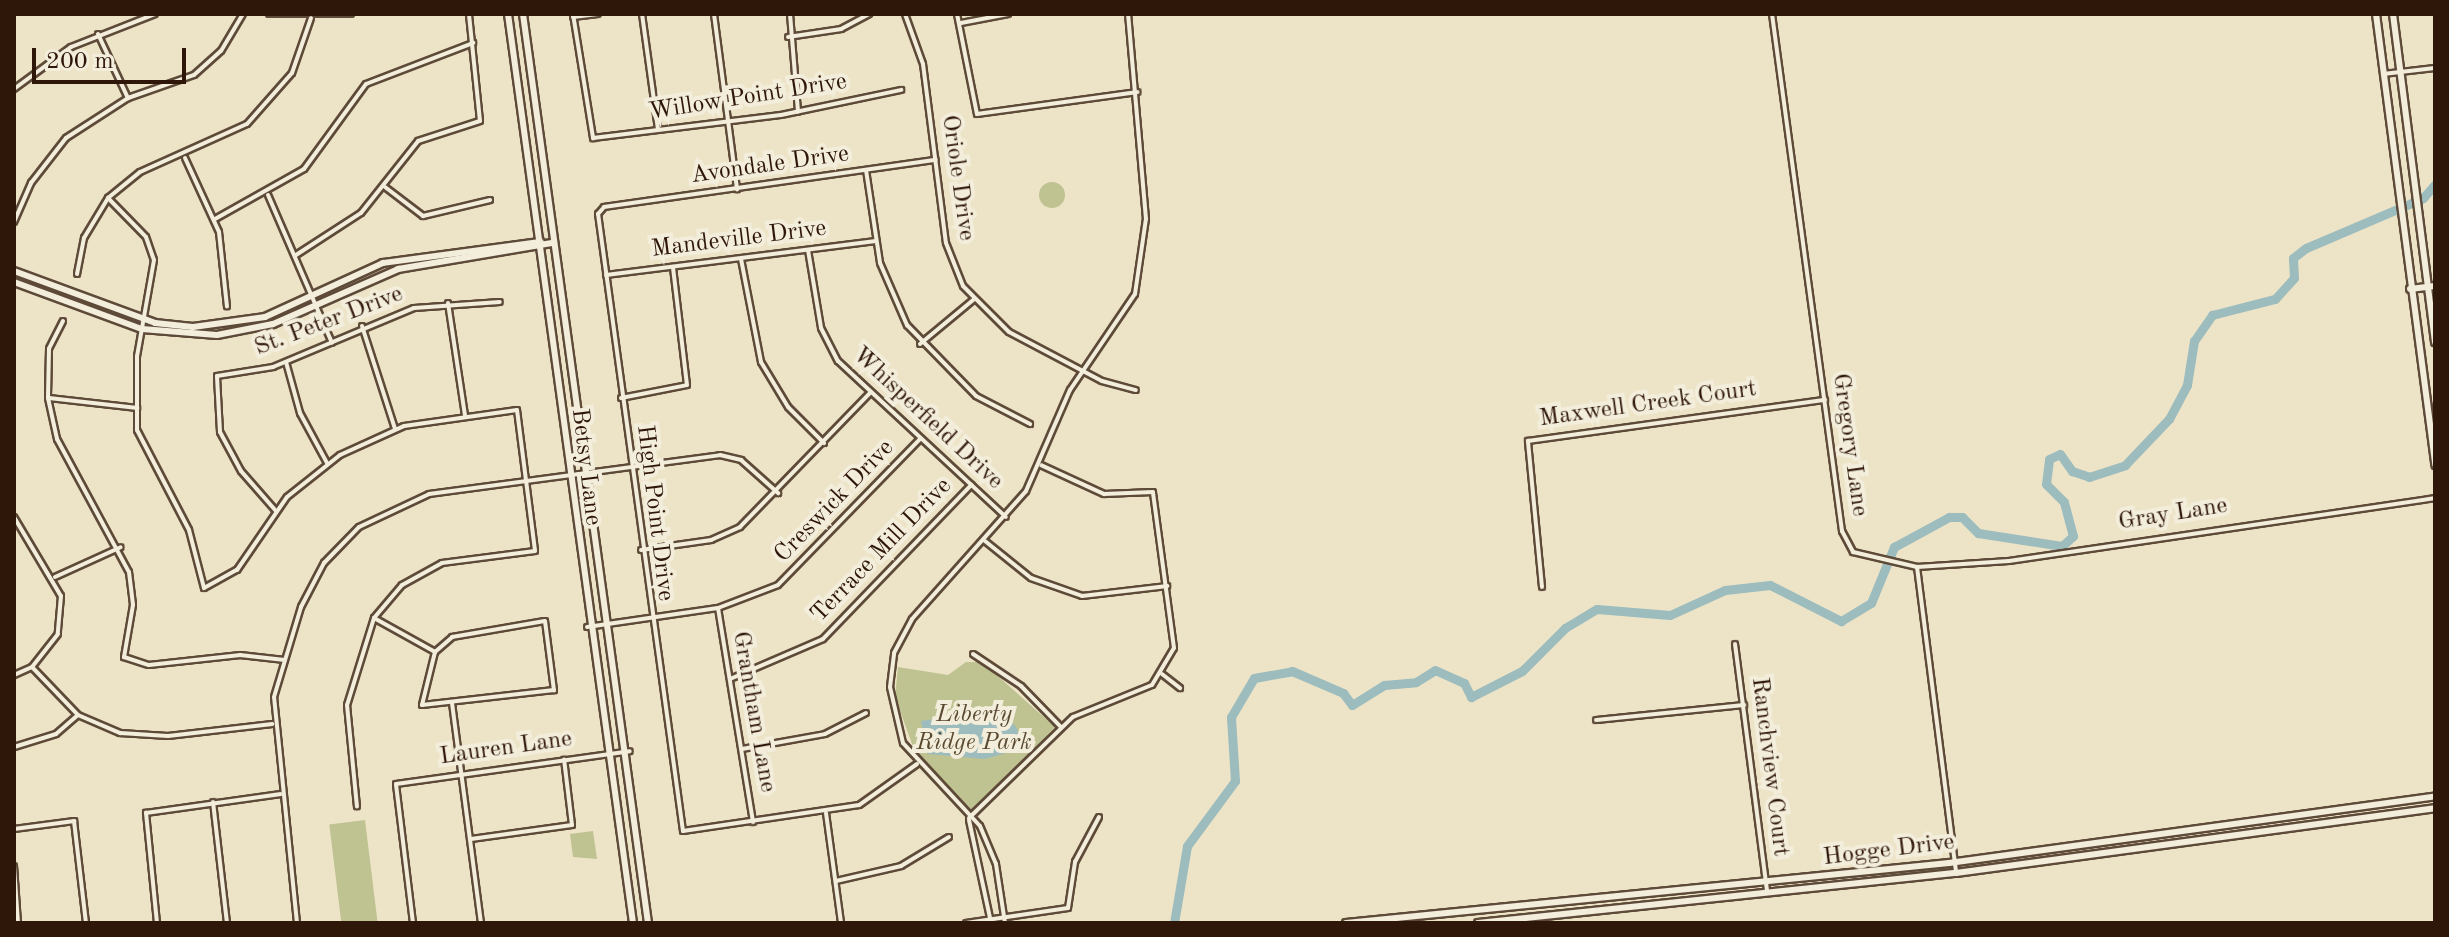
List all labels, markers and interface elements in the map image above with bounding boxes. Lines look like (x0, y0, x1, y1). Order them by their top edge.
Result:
scale bar (36, 32, 190, 82)
text: 200 m (46, 50, 114, 74)
street label: Willow Point Drive (647, 68, 849, 128)
street label: Oriole Drive (934, 113, 980, 243)
street label: Avondale Drive (689, 141, 851, 191)
street label: Mandeville Drive (650, 215, 828, 265)
street label: St. Peter Drive (251, 281, 407, 363)
street label: Whisperfield Drive (845, 342, 1009, 496)
street label: Gregory Lane (1825, 372, 1873, 518)
street label: Maxwell Creek Court (1538, 376, 1758, 434)
street label: Betsy Lane (564, 407, 606, 527)
street label: High Point Drive (629, 423, 679, 603)
street label: Creswick Drive (769, 435, 901, 569)
street label: Terrace Mill Drive (806, 473, 958, 629)
street label: Gray Lane (2116, 492, 2230, 538)
street label: Grantham Lane (725, 629, 781, 795)
street label: Ranchview Court (1744, 676, 1794, 858)
park label: Liberty Ridge Park (916, 702, 1032, 758)
street label: Lauren Lane (438, 725, 574, 773)
street label: Hogge Drive (1822, 829, 1956, 873)

